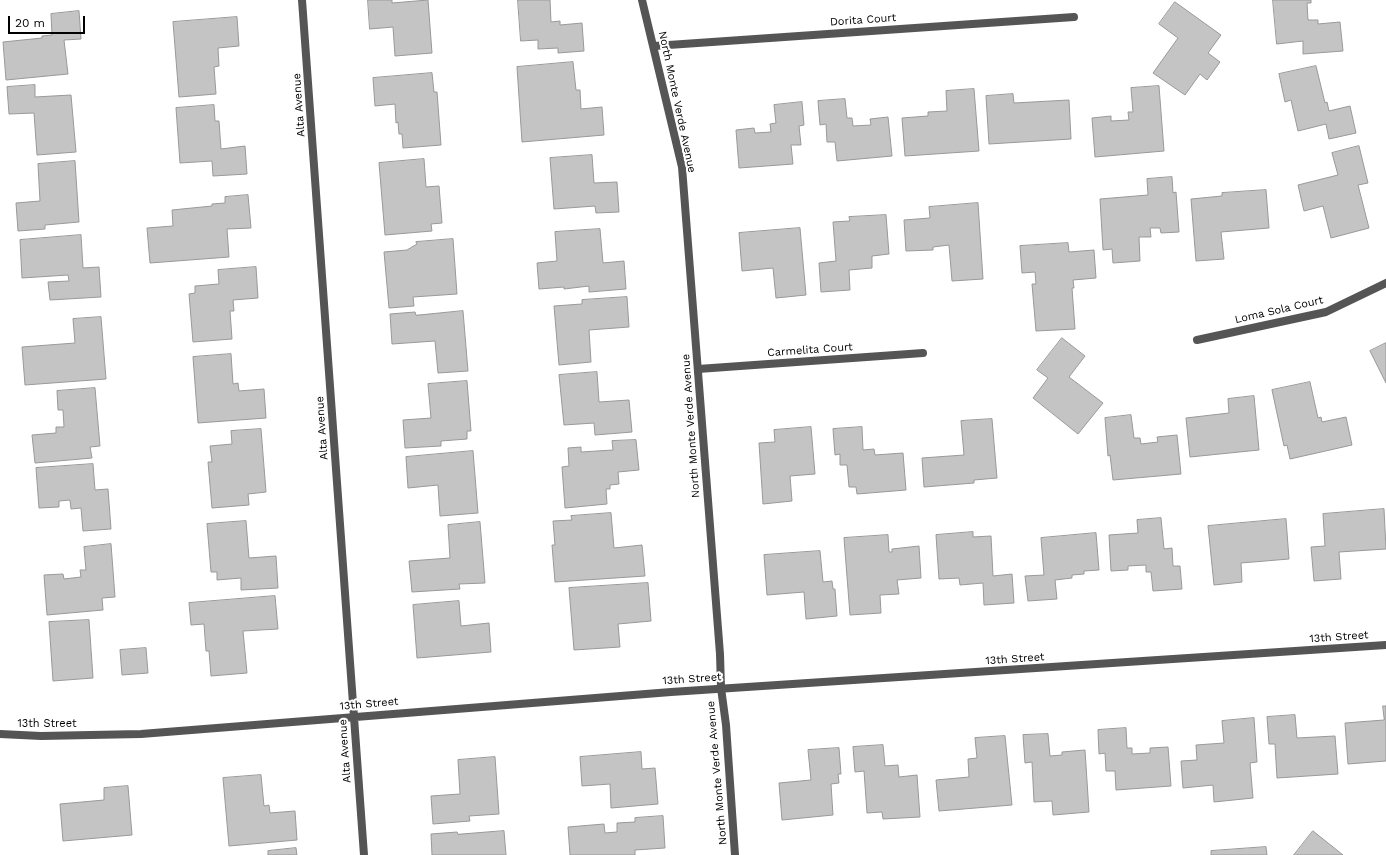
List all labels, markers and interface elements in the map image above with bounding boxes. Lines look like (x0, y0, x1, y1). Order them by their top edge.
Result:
scale bar (10, 8, 87, 34)
street label: Dorita Court (830, 11, 896, 29)
text: 20 m (15, 16, 45, 30)
street label: North Monte Verde Avenue (656, 30, 698, 174)
street label: Alta Avenue (290, 73, 308, 137)
street label: Loma Sola Court (1234, 293, 1324, 327)
street label: Carmelita Court (767, 340, 853, 360)
street label: North Monte Verde Avenue (679, 353, 703, 499)
street label: Alta Avenue (313, 396, 331, 460)
street label: 13th Street (1309, 628, 1369, 646)
street label: 13th Street (985, 650, 1045, 668)
street label: 13th Street (662, 670, 722, 688)
street label: 13th Street (339, 695, 399, 713)
street label: North Monte Verde Avenue (704, 700, 730, 846)
street label: 13th Street (18, 717, 76, 731)
street label: Alta Avenue (336, 719, 354, 783)

